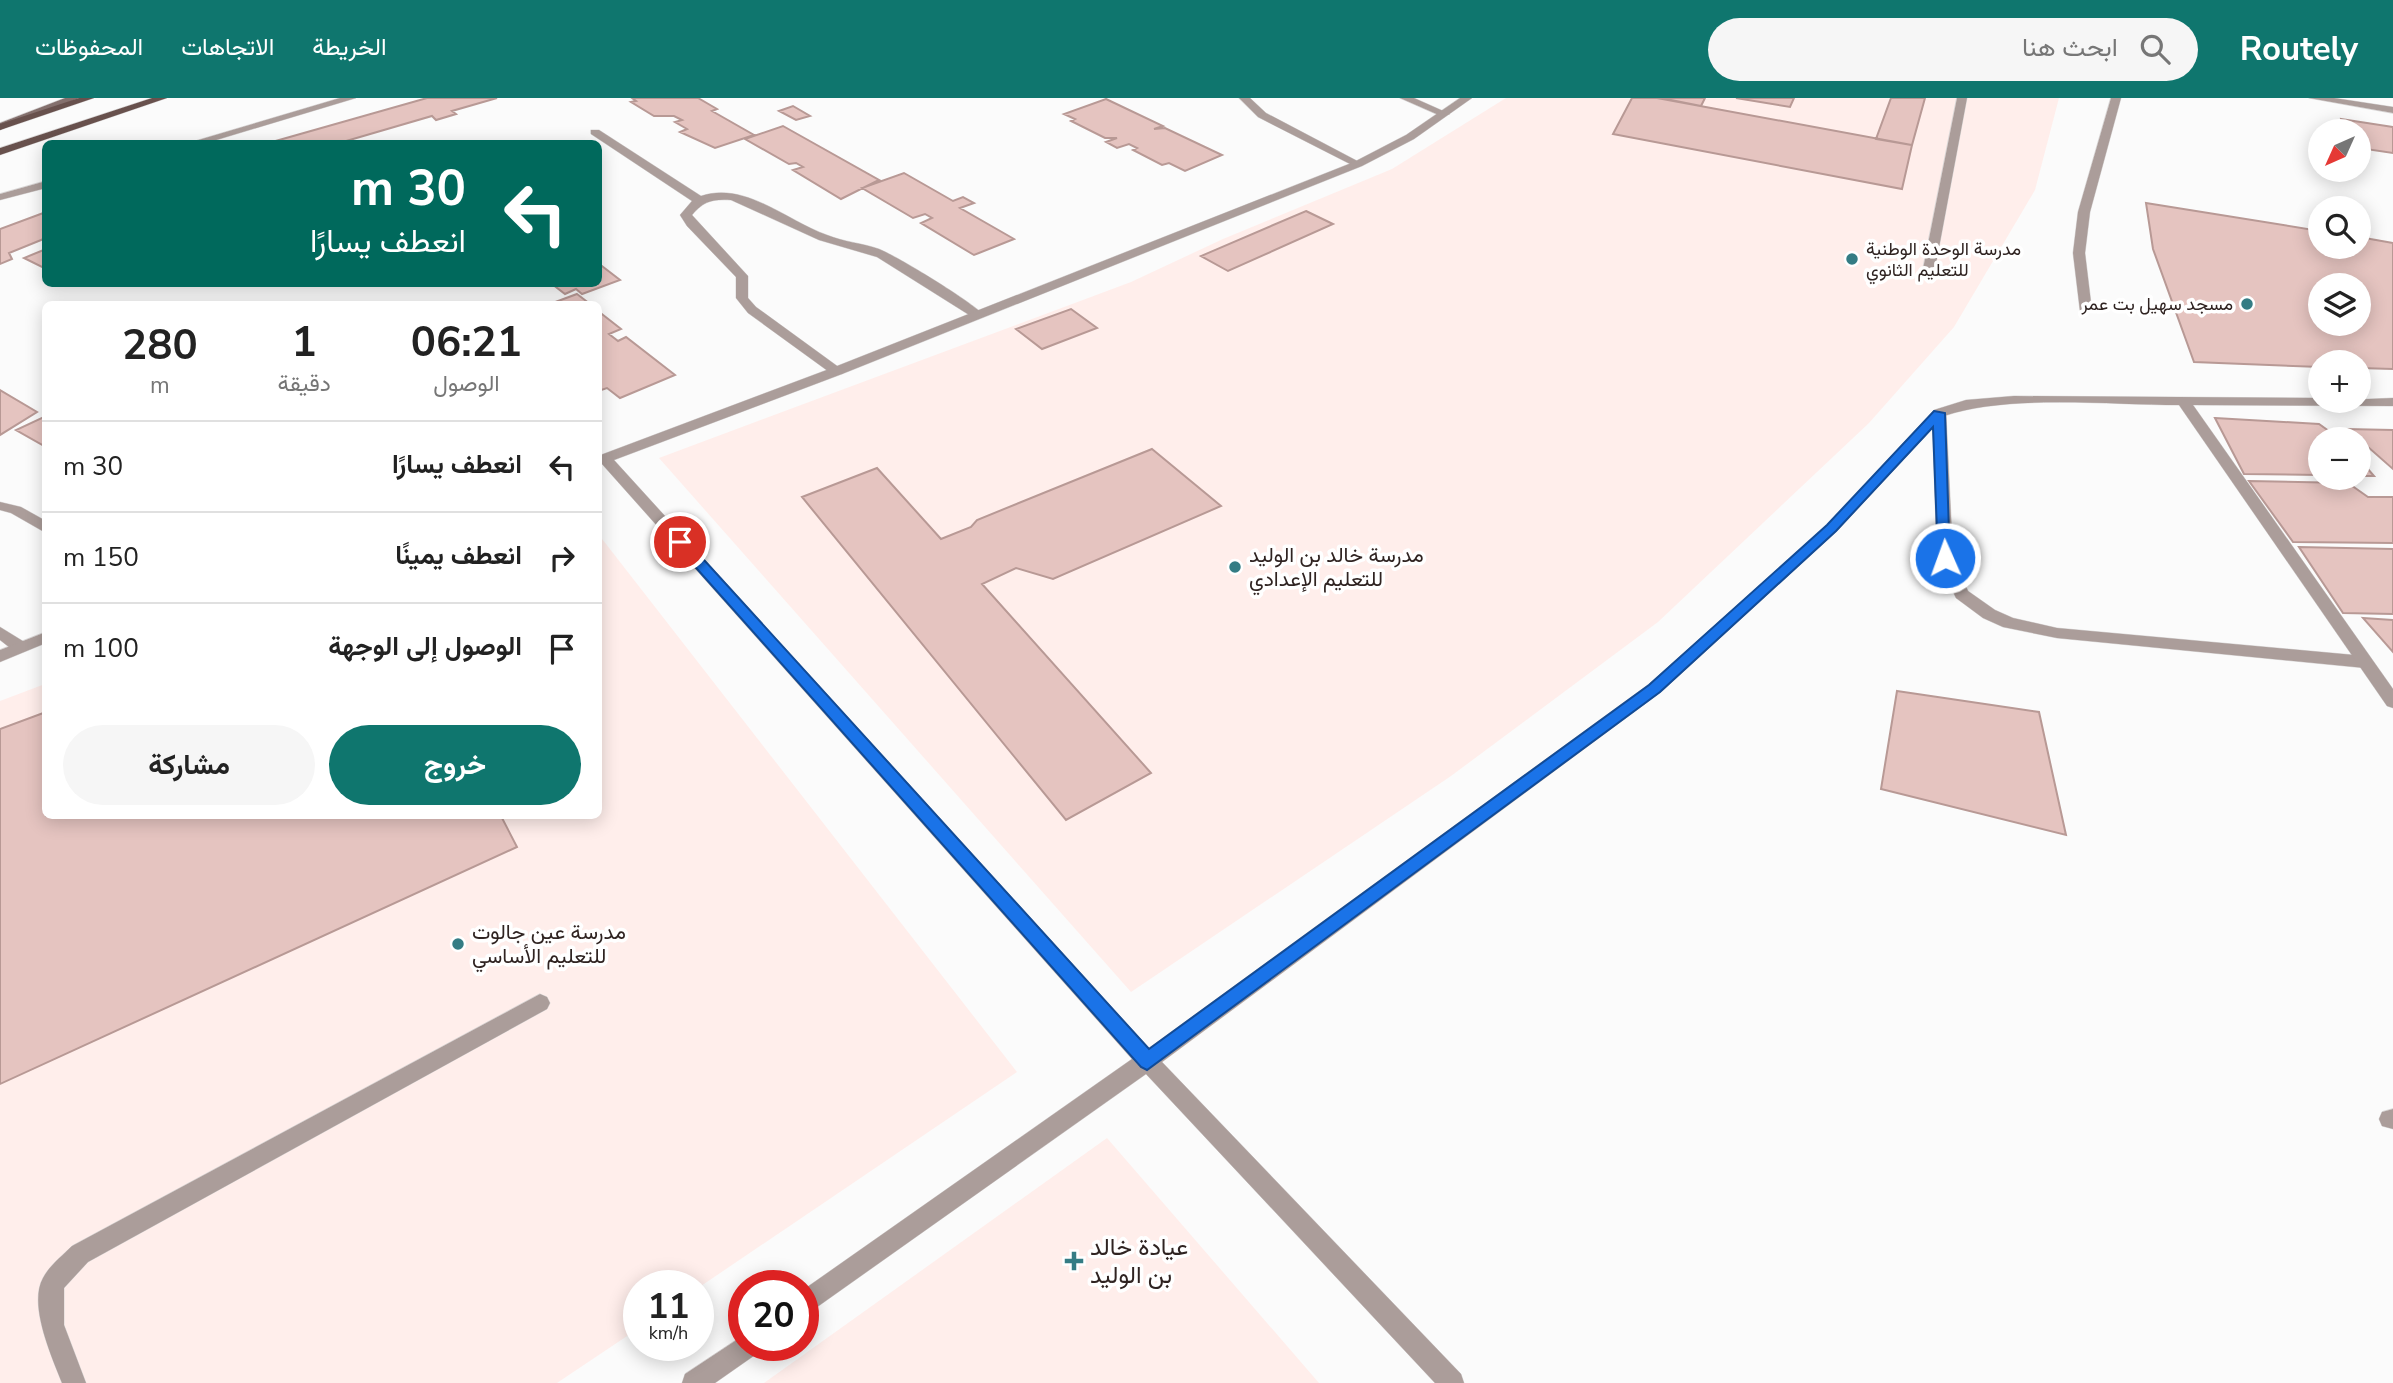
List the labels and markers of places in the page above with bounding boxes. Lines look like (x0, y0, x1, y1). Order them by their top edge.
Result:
place label: مدرسة الوحدة الوطنية للتعليم الثانوي (1866, 237, 2021, 285)
marker: مدرسة الوحدة الوطنية للتعليم الثانوي (1844, 251, 1860, 267)
place label: مسجد سهيل بت عمر (2080, 292, 2233, 316)
marker: مسجد سهيل بت عمر (2239, 296, 2255, 312)
pin (650, 512, 710, 572)
place label: مدرسة خالد بن الوليد للتعليم الإعدادي (1249, 541, 1424, 596)
marker: مدرسة خالد بن الوليد للتعليم الإعدادي (1227, 559, 1243, 575)
place label: مدرسة عين جالوت للتعليم الأساسي (472, 918, 626, 973)
marker: مدرسة عين جالوت للتعليم الأساسي (450, 936, 466, 952)
place label: عيادة خالد بن الوليد (1090, 1231, 1188, 1291)
marker: عيادة خالد بن الوليد (1064, 1251, 1084, 1271)

